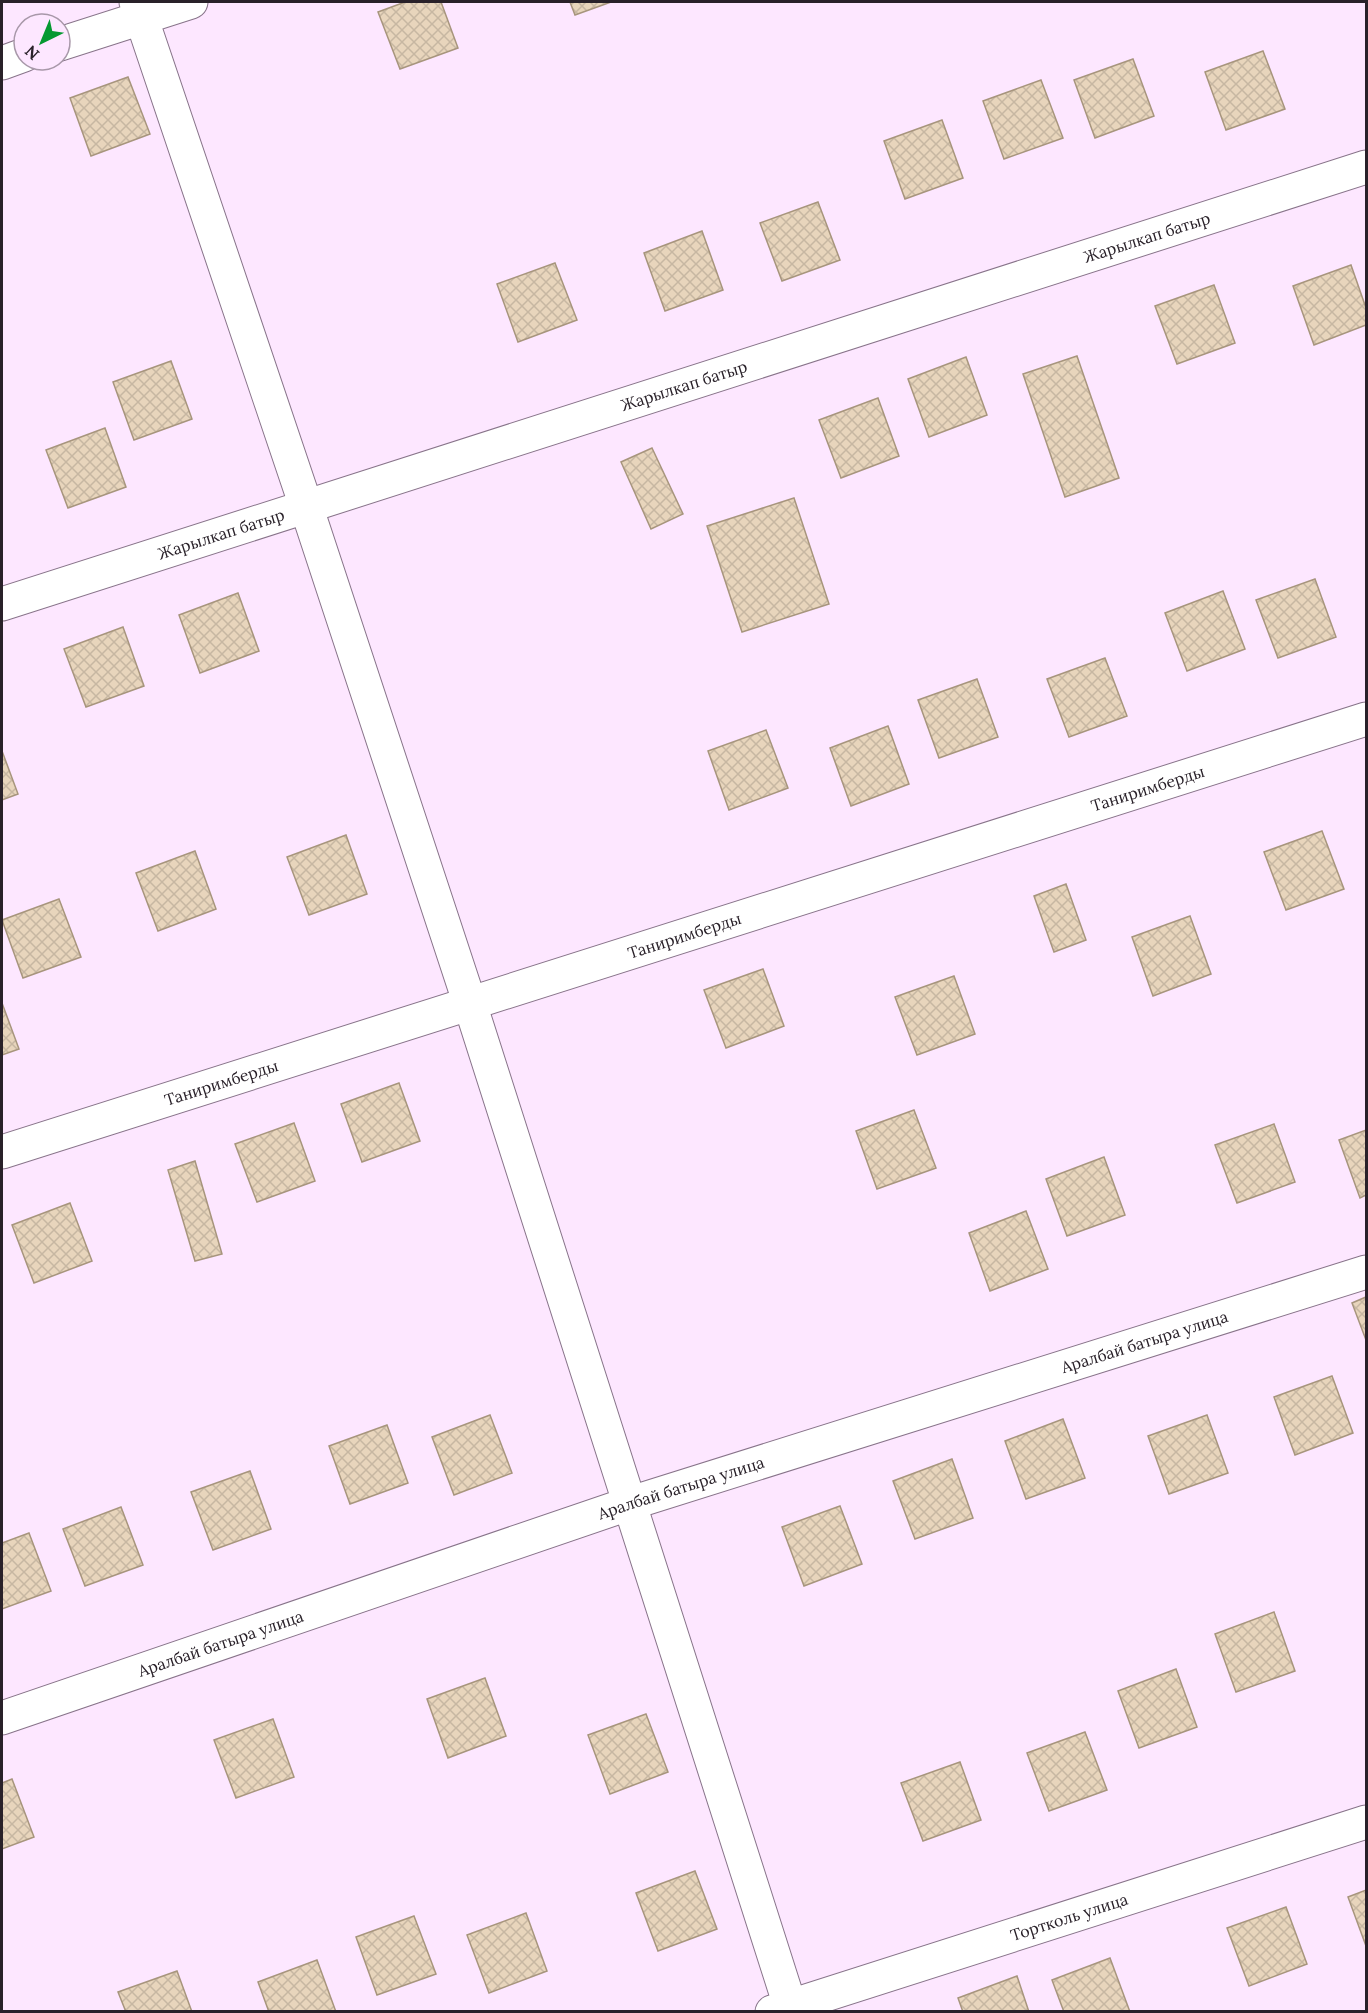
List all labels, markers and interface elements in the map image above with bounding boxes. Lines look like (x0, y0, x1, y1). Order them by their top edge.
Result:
north arrow (12, 12, 72, 72)
text: N (20, 41, 43, 65)
street label: Жарылкап батыр (1081, 208, 1213, 267)
street label: Жарылкап батыр (618, 356, 750, 415)
street label: Жарылкап батыр (155, 504, 287, 563)
street label: Таниримберды (1088, 761, 1207, 816)
street label: Таниримберды (625, 908, 744, 963)
street label: Таниримберды (162, 1055, 281, 1110)
street label: Аралбай батыра улица (1058, 1306, 1230, 1377)
street label: Аралбай батыра улица (594, 1452, 767, 1524)
street label: Аралбай батыра улица (134, 1606, 306, 1681)
street label: Тортколь улица (1008, 1889, 1130, 1945)

